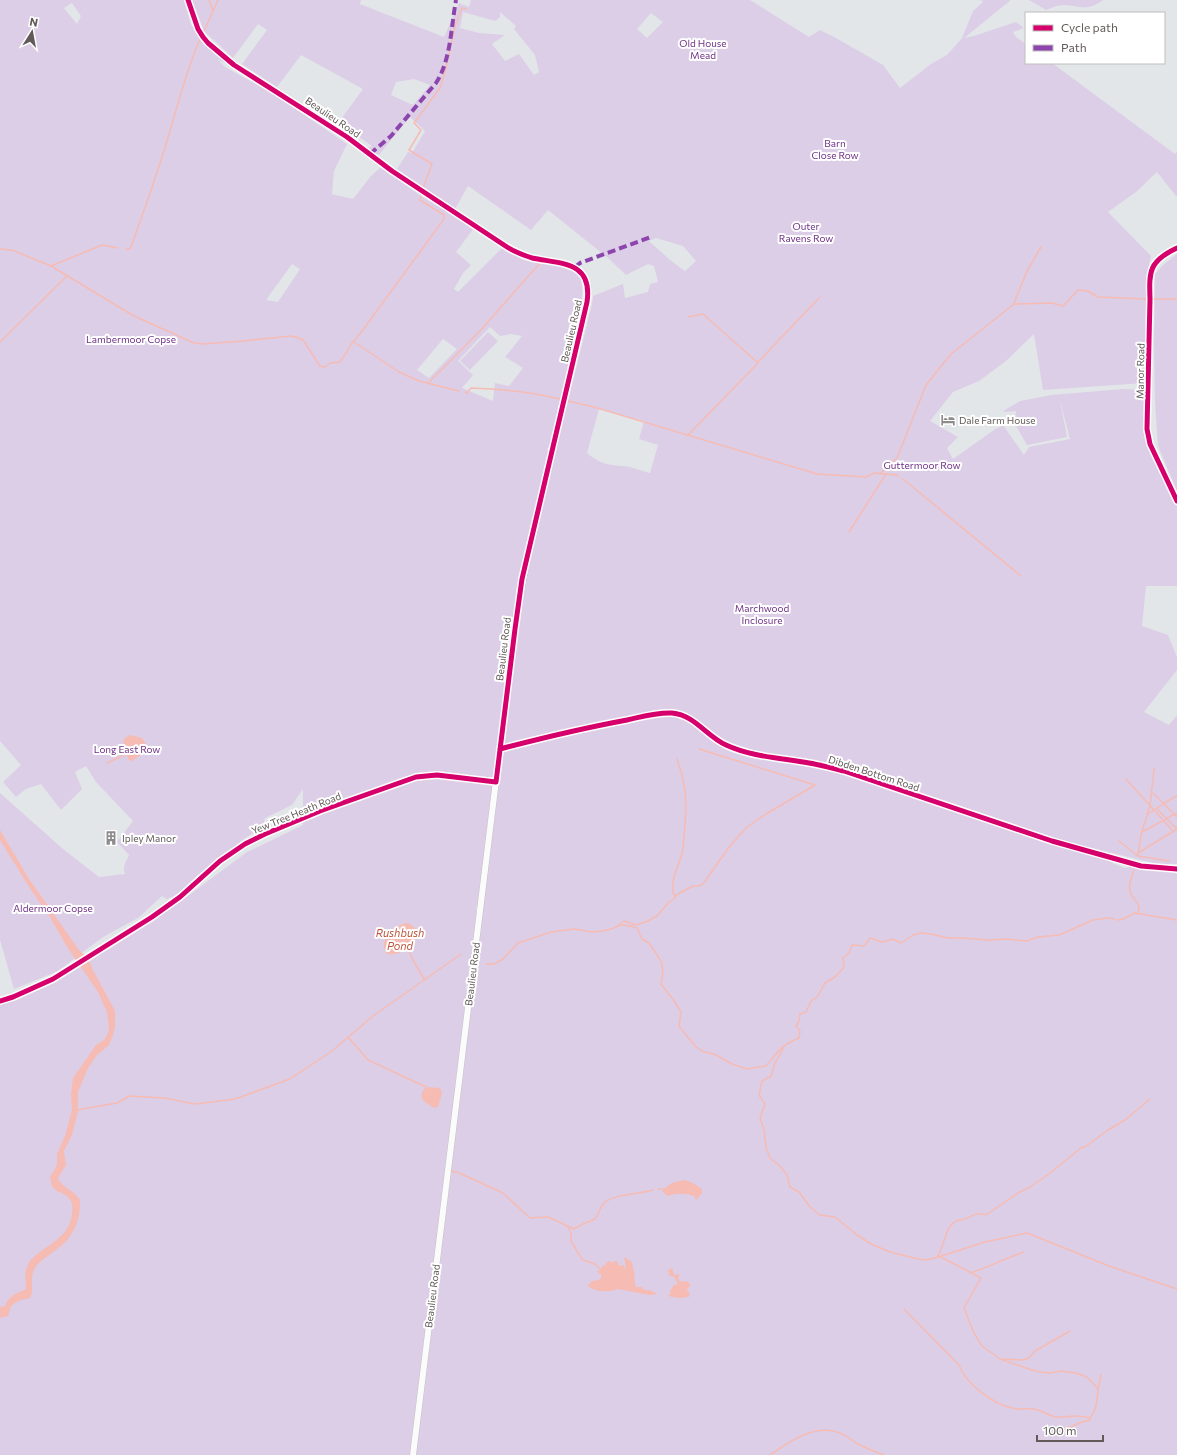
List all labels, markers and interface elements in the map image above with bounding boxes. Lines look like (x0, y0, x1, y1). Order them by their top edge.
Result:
north arrow (12, 12, 52, 52)
legend (1025, 12, 1165, 64)
text: N (29, 15, 39, 29)
text: Cycle path (1061, 20, 1118, 34)
park label: Old House Mead (679, 37, 727, 61)
text: Path (1061, 40, 1087, 54)
street label: Beaulieu Road (303, 94, 363, 140)
park label: Barn Close Row (811, 137, 859, 161)
park label: Outer Ravens Row (779, 220, 833, 244)
street label: Beaulieu Road (558, 298, 584, 363)
park label: Lambermoor Copse (86, 333, 176, 345)
street label: Manor Road (1134, 343, 1146, 399)
hotel icon: Dale Farm House (940, 412, 956, 428)
place label: Dale Farm House (959, 414, 1036, 426)
park label: Guttermoor Row (883, 459, 961, 471)
park label: Marchwood Inclosure (735, 602, 790, 626)
street label: Beaulieu Road (493, 616, 513, 681)
park label: Long East Row (94, 743, 160, 755)
street label: Dibden Bottom Road (827, 753, 921, 793)
street label: Yew Tree Heath Road (249, 789, 343, 836)
building icon: Ipley Manor (103, 830, 119, 846)
place label: Ipley Manor (122, 832, 176, 844)
park label: Aldermoor Copse (13, 902, 93, 914)
water label: Rushbush Pond (376, 926, 424, 952)
street label: Beaulieu Road (462, 941, 482, 1006)
street label: Beaulieu Road (422, 1263, 442, 1328)
scale bar (1037, 1417, 1103, 1443)
text: 100 m (1043, 1423, 1077, 1437)

